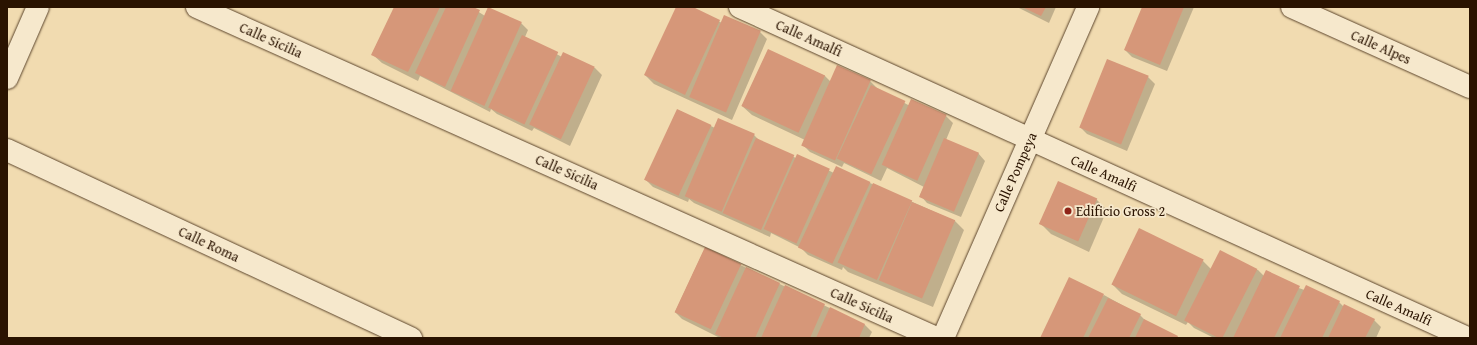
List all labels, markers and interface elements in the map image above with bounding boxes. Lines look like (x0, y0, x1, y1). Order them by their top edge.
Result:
street label: Calle Amalfi (773, 16, 845, 60)
street label: Calle Sicilia (237, 19, 305, 61)
street label: Calle Alpes (1348, 26, 1414, 68)
street label: Calle Pompeya (990, 130, 1040, 214)
street label: Calle Sicilia (533, 151, 601, 193)
street label: Calle Amalfi (1068, 151, 1140, 195)
place label: Edificio Gross 2 (1076, 203, 1165, 219)
marker: Edificio Gross 2 (1063, 206, 1073, 216)
street label: Calle Roma (176, 223, 242, 265)
street label: Calle Sicilia (828, 284, 896, 326)
street label: Calle Amalfi (1363, 285, 1435, 329)

